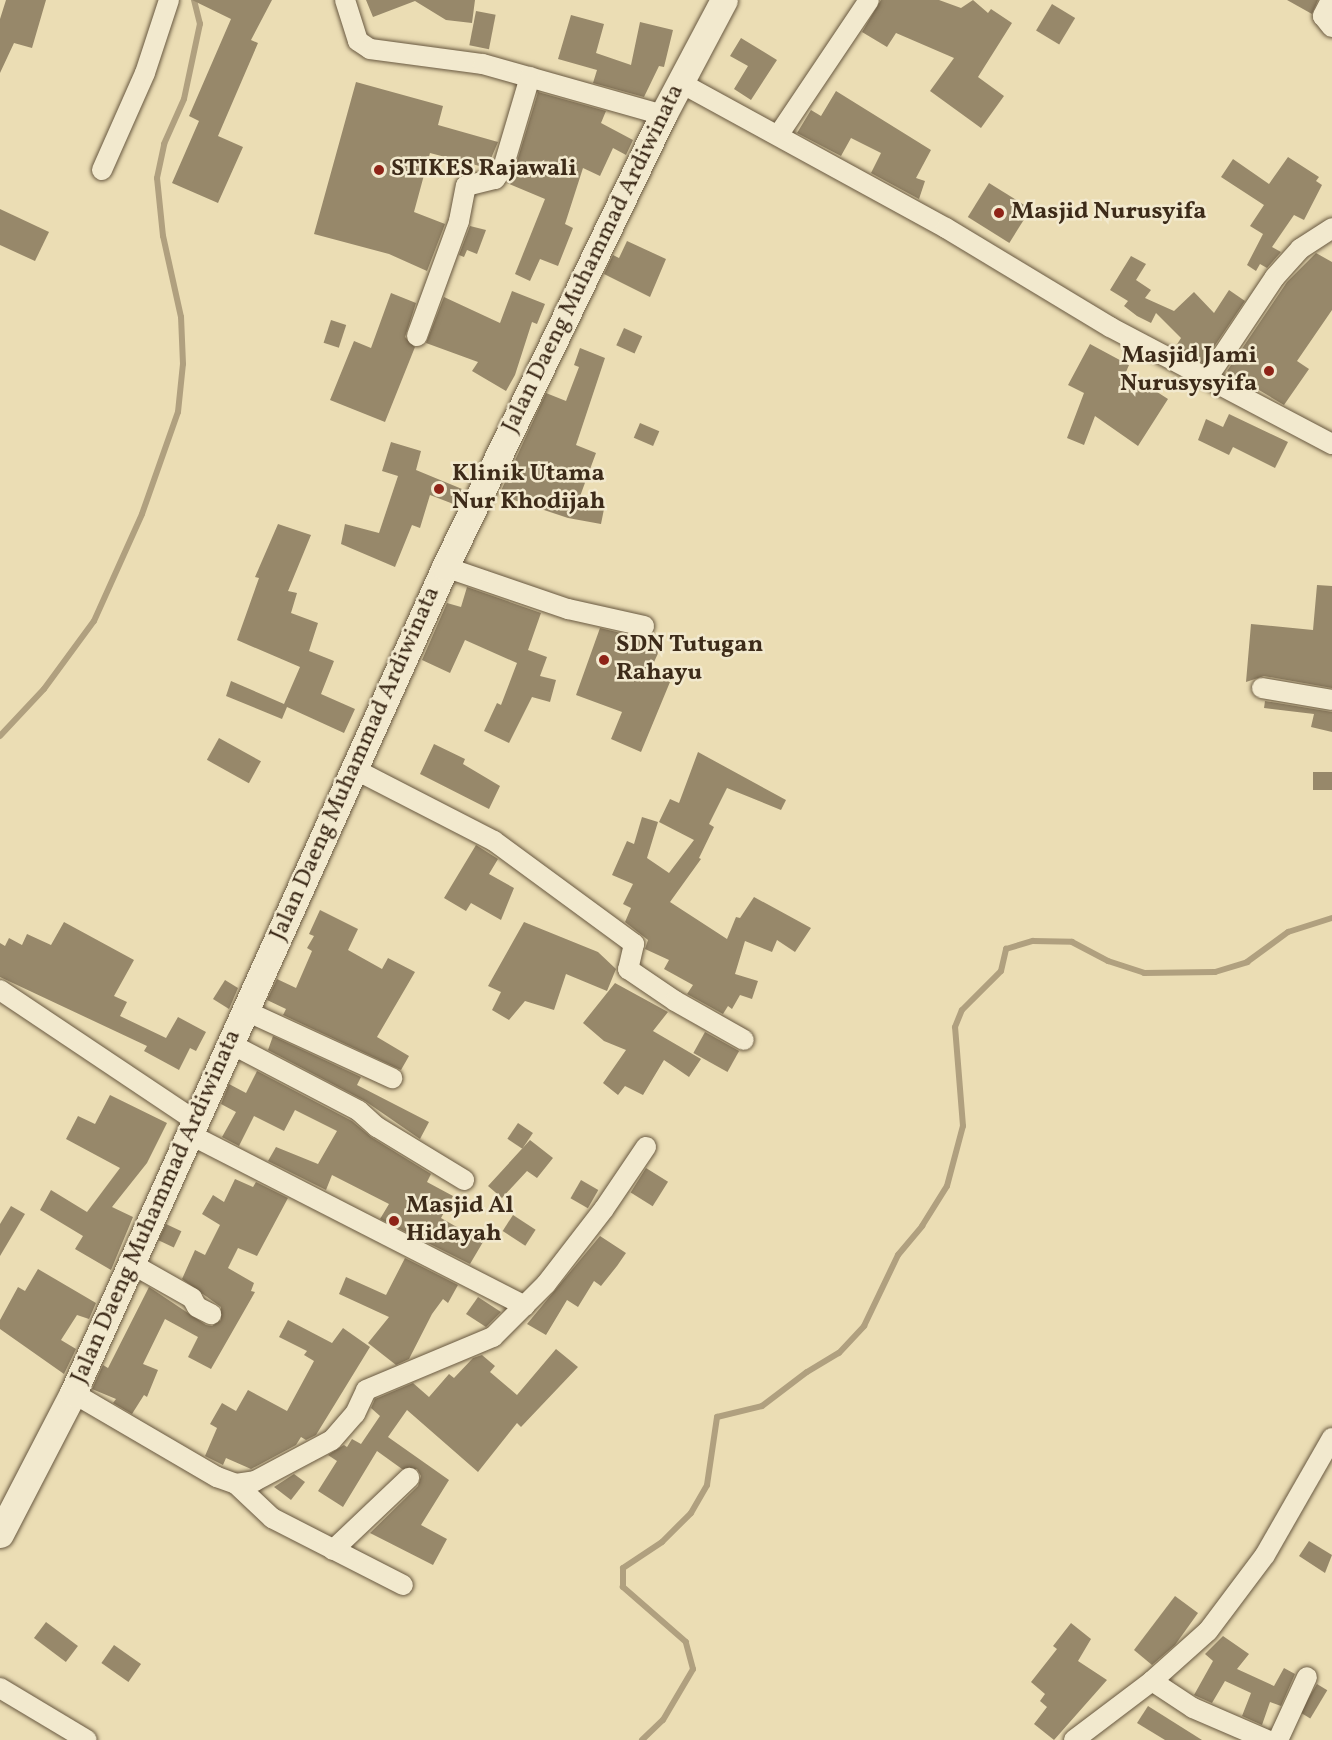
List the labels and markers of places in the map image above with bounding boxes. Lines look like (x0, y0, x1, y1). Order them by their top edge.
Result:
place label: STIKES Rajawali (391, 156, 577, 184)
marker: STIKES Rajawali (372, 163, 386, 177)
place label: Masjid Nurusyifa (1011, 199, 1206, 227)
marker: Masjid Nurusyifa (992, 206, 1006, 220)
place label: Masjid Jami Nurusysyifa (1120, 343, 1257, 399)
marker: Masjid Jami Nurusysyifa (1262, 364, 1276, 378)
place label: Klinik Utama Nur Khodijah (452, 461, 605, 517)
marker: Klinik Utama Nur Khodijah (430, 480, 448, 498)
place label: SDN Tutugan Rahayu (616, 632, 764, 688)
marker: SDN Tutugan Rahayu (597, 653, 611, 667)
place label: Masjid Al Hidayah (406, 1193, 514, 1249)
marker: Masjid Al Hidayah (387, 1214, 401, 1228)

